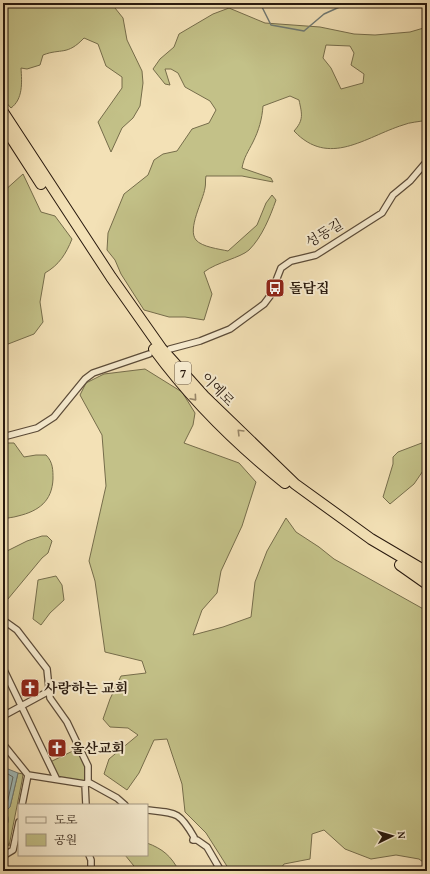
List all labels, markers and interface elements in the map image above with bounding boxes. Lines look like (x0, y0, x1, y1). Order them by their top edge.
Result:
street label: 성동길 (301, 214, 347, 252)
bus stop icon: 돌담집 (264, 277, 286, 299)
place label: 돌담집 (289, 278, 330, 298)
road number: 7 (175, 362, 191, 384)
street label: 이예로 (197, 367, 240, 411)
one-way arrow (189, 393, 196, 400)
one-way arrow (237, 429, 245, 437)
church icon: 사랑하는 교회 (19, 677, 41, 699)
place label: 사랑하는 교회 (44, 678, 128, 698)
church icon: 울산교회 (46, 737, 68, 759)
place label: 울산교회 (71, 738, 125, 758)
legend (18, 804, 148, 856)
text: 도로 (54, 811, 78, 828)
north arrow (372, 816, 412, 856)
text: 공원 (54, 831, 77, 848)
text: N (394, 831, 410, 840)

